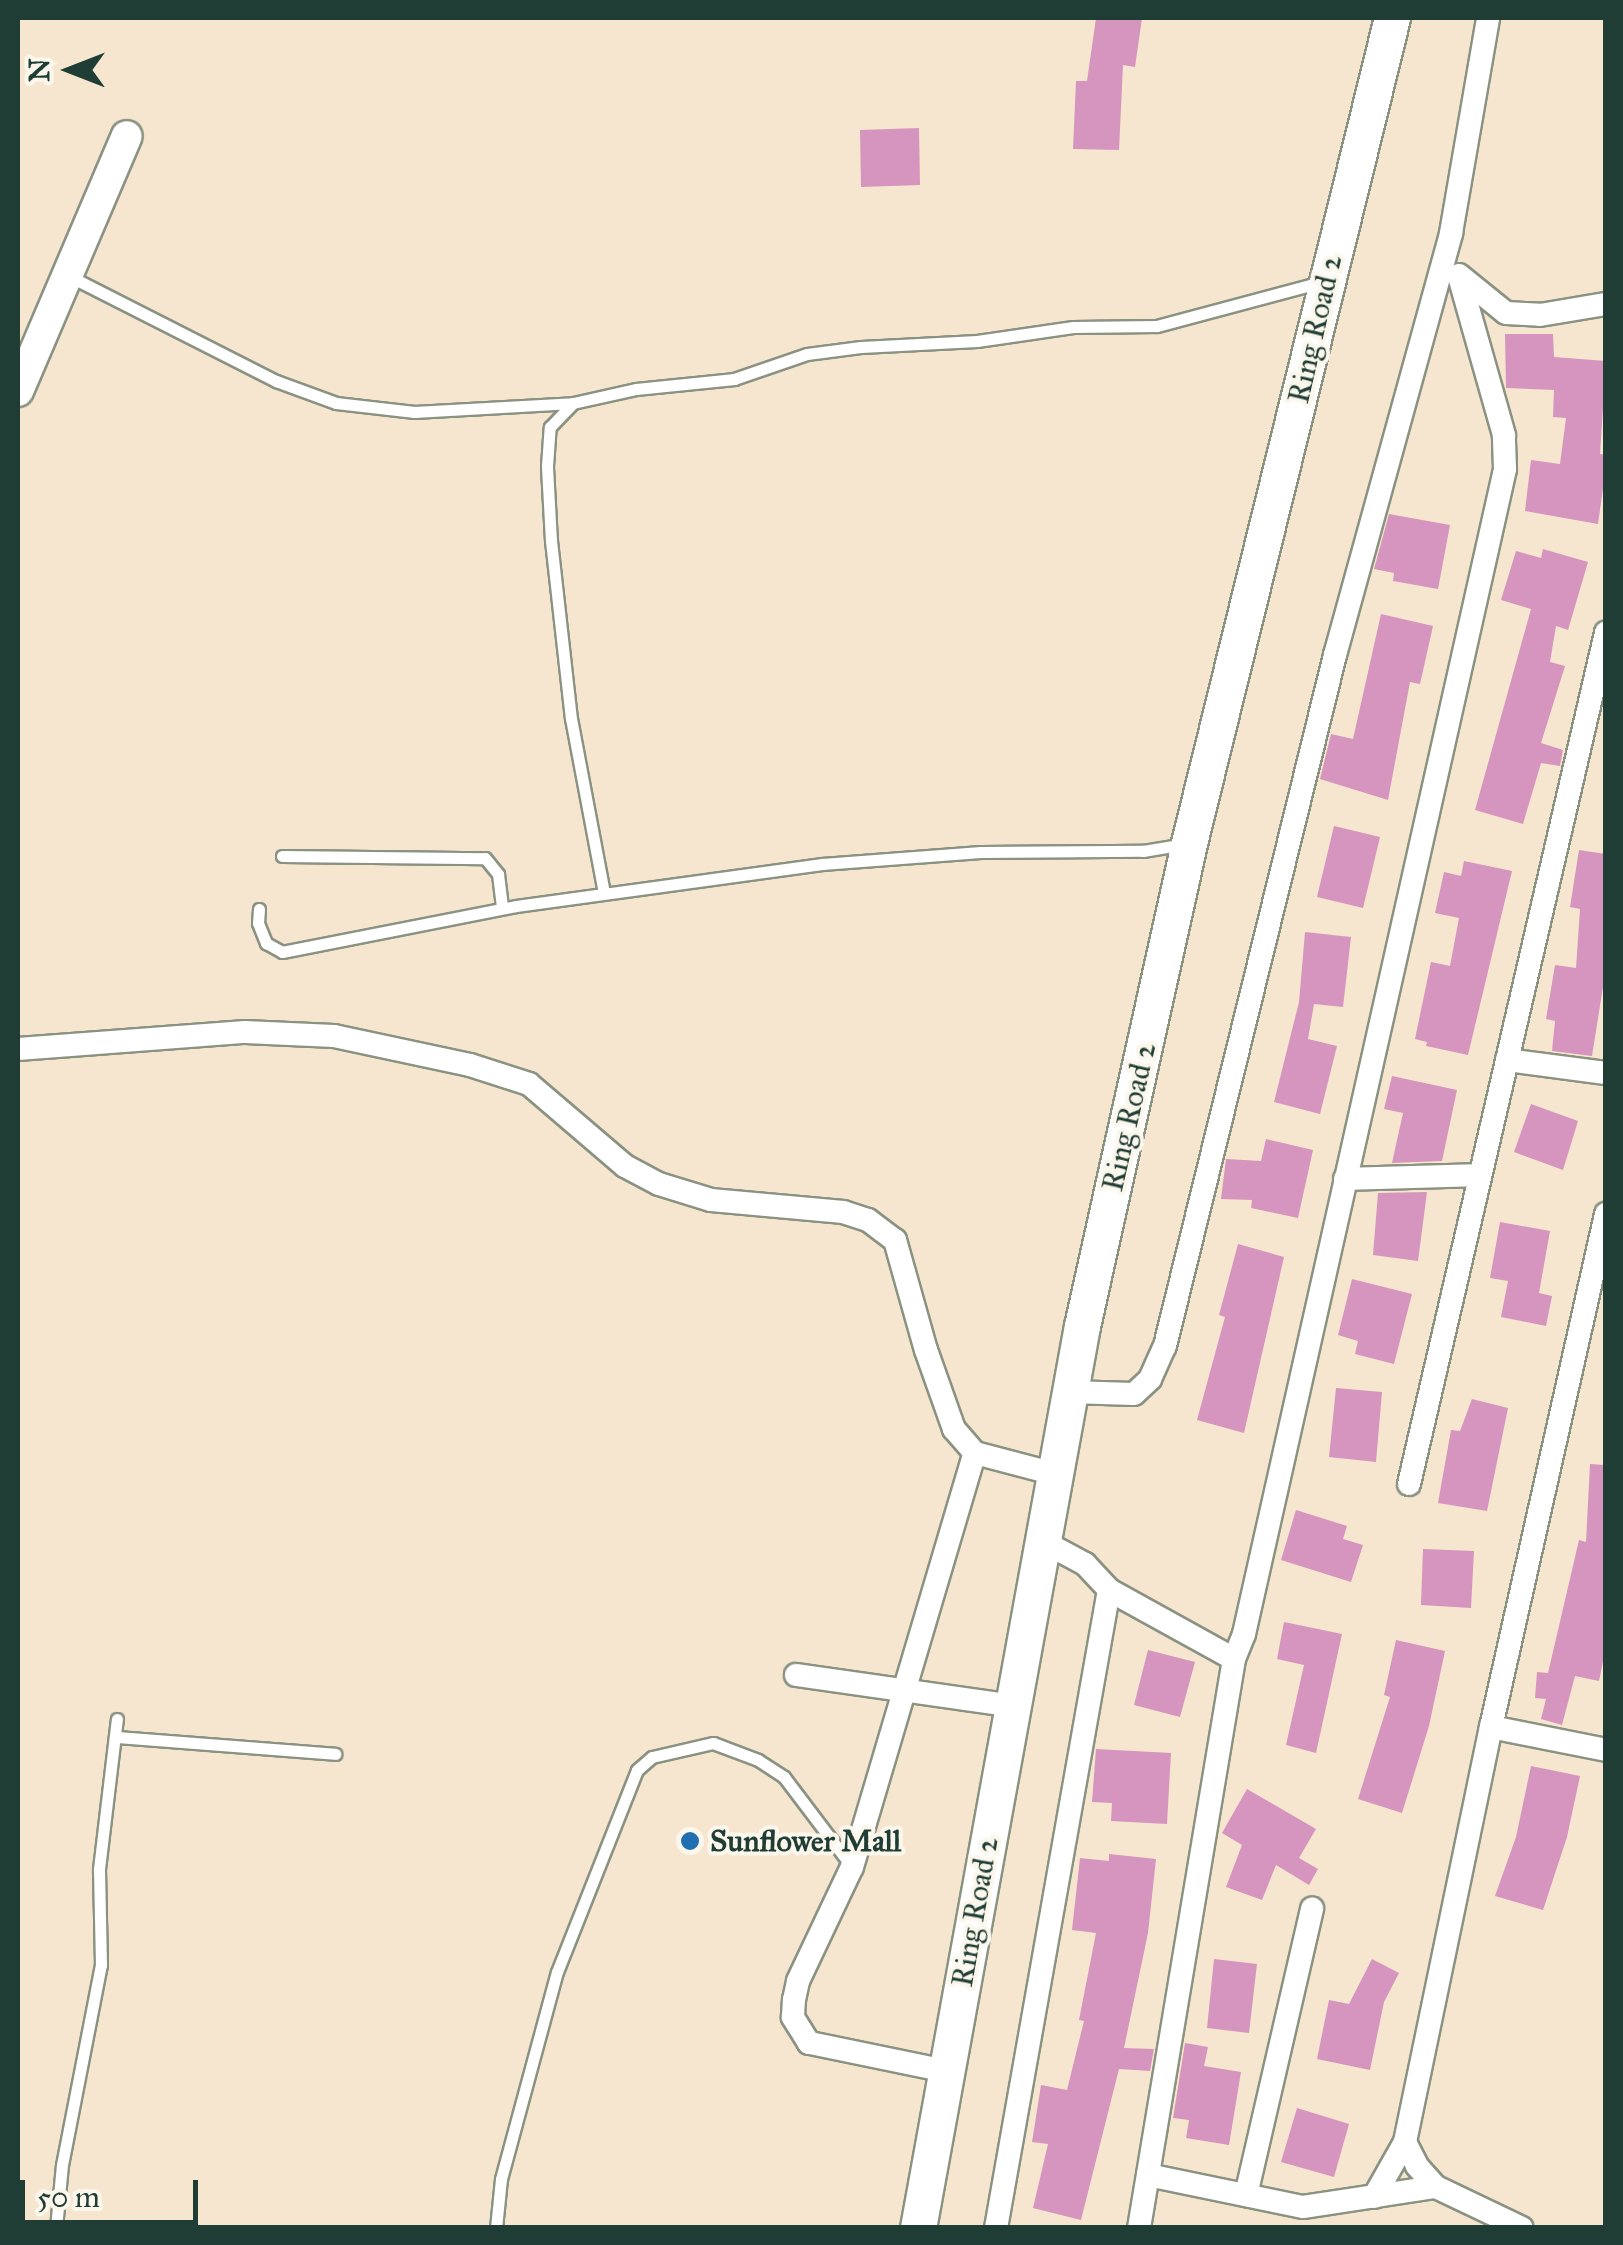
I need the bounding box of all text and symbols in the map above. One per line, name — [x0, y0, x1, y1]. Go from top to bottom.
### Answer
north arrow — [20, 20, 120, 120]
text: N — [22, 58, 57, 82]
street label: Ring Road 2 — [1280, 251, 1350, 407]
street label: Ring Road 2 — [1094, 1039, 1164, 1195]
place label: Sunflower Mall — [710, 1823, 901, 1859]
marker: Sunflower Mall — [679, 1830, 701, 1852]
street label: Ring Road 2 — [944, 1834, 1006, 1990]
scale bar — [25, 2160, 202, 2222]
text: 50 m — [37, 2179, 100, 2215]

